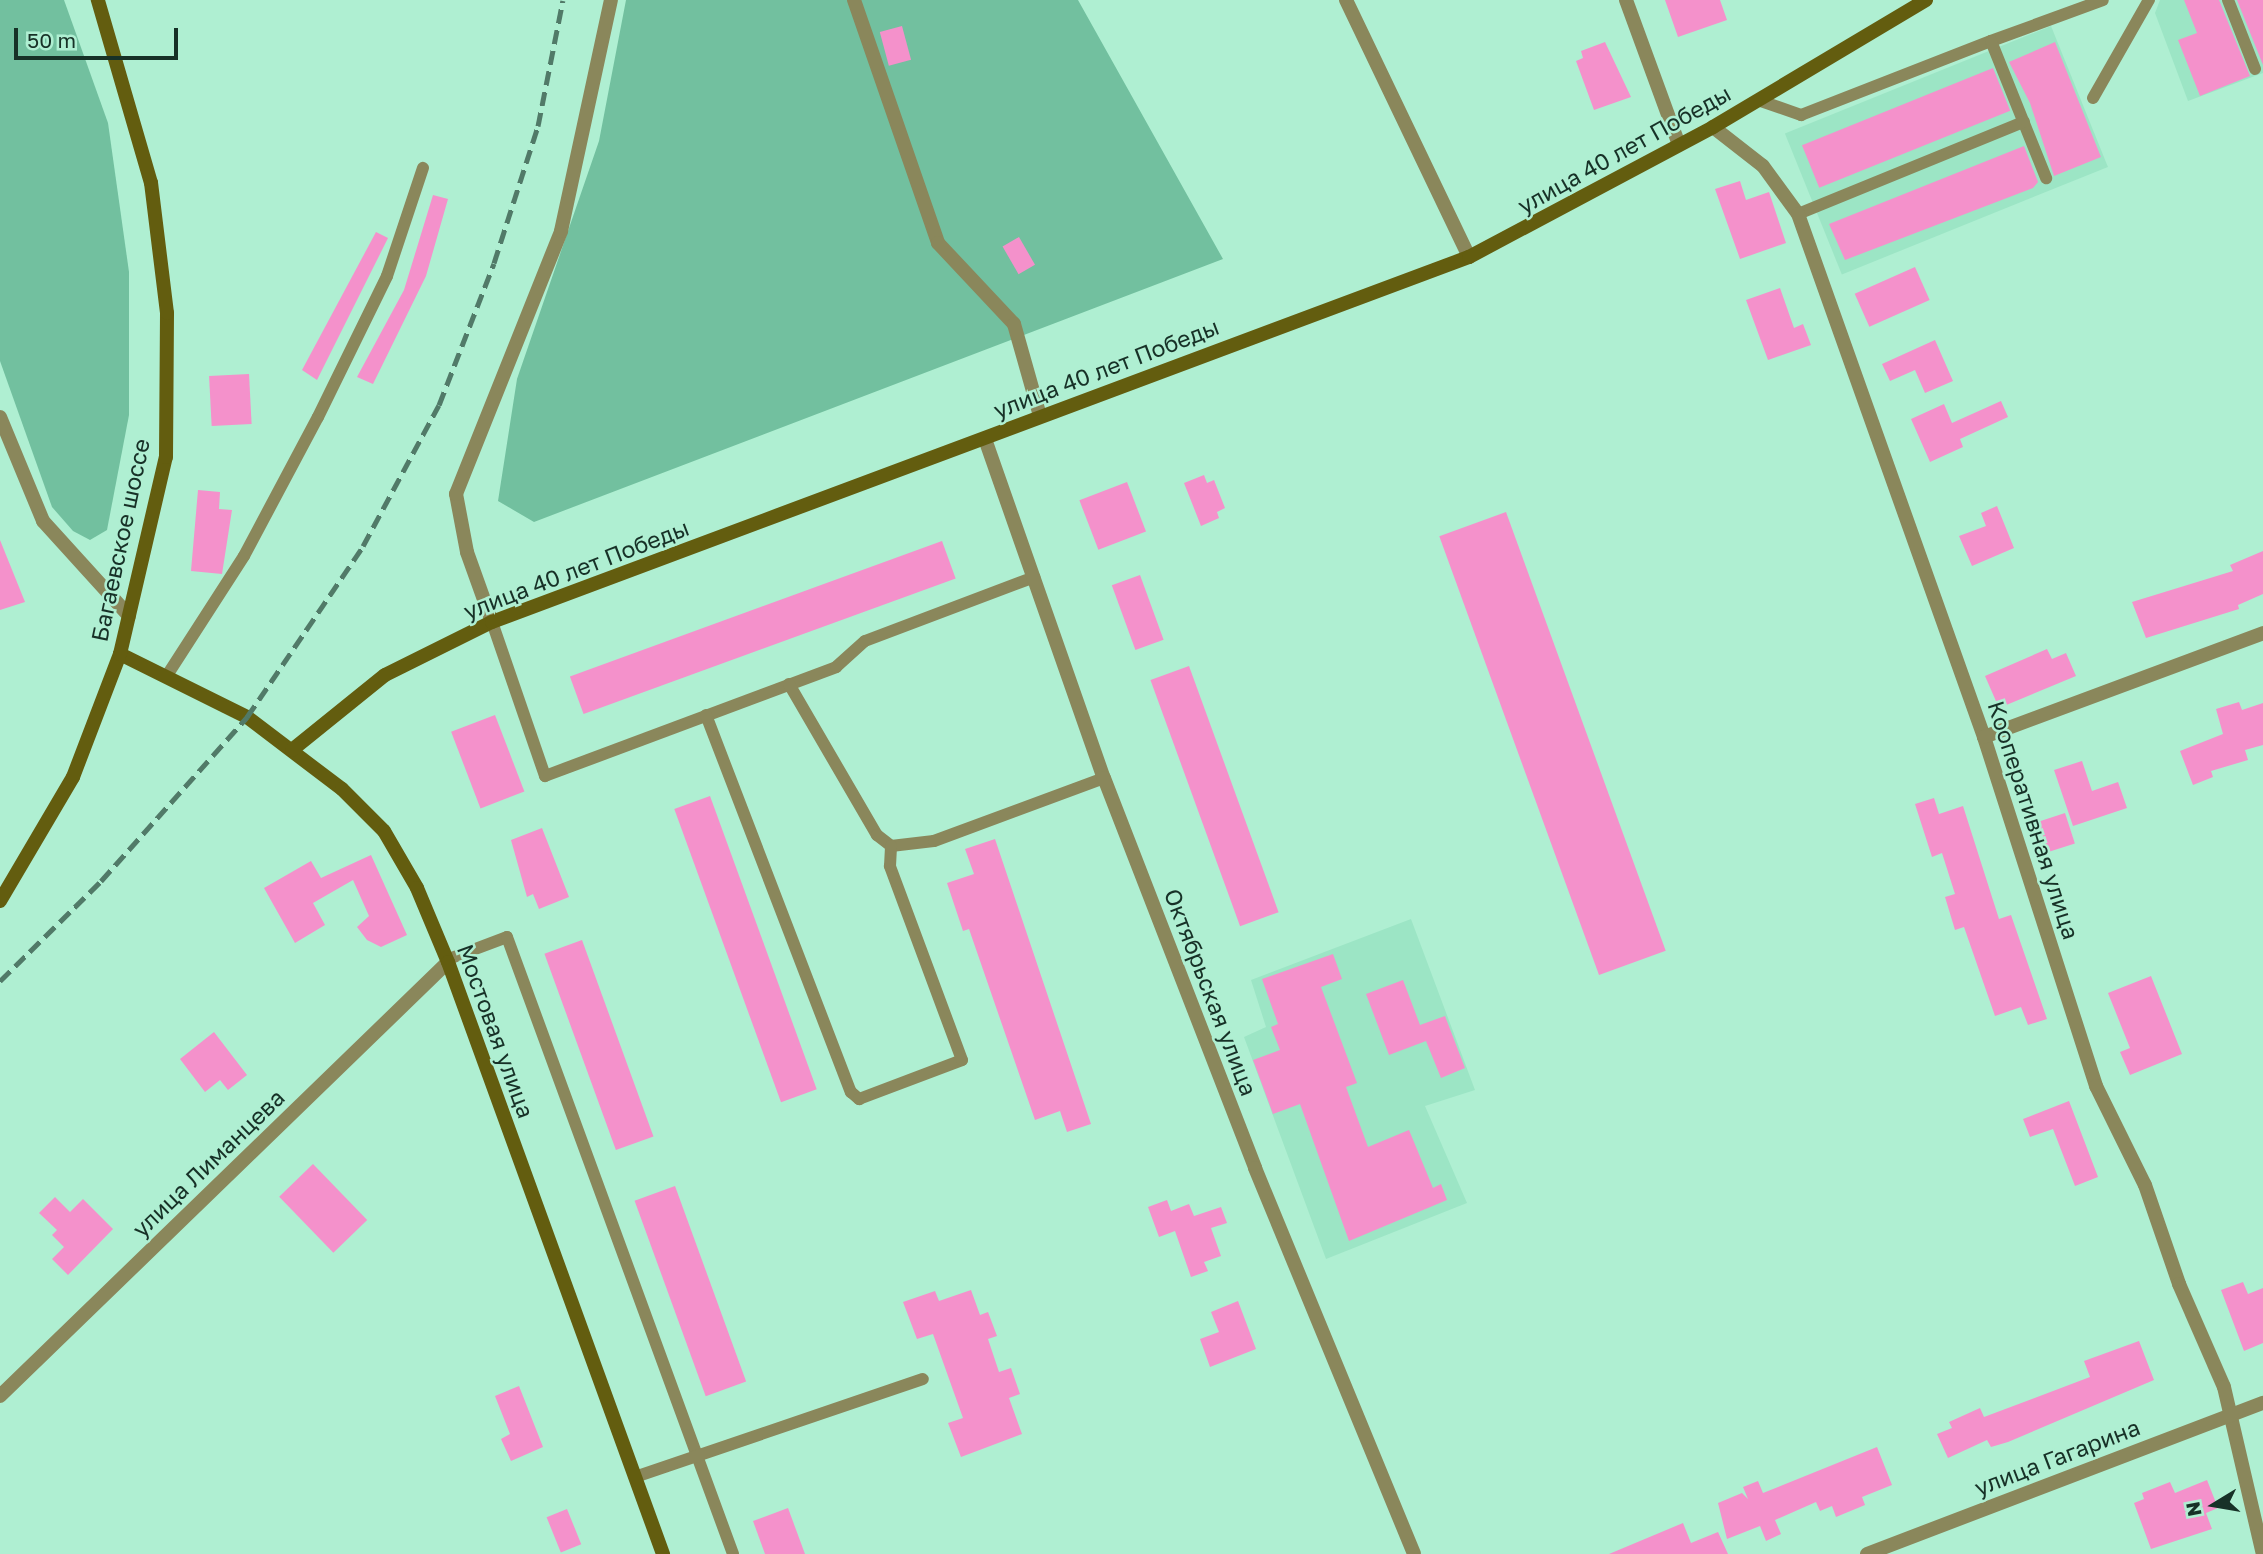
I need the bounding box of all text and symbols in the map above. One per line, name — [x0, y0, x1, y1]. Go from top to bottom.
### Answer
scale bar — [18, 14, 182, 58]
text: 50 m — [27, 27, 76, 53]
street label: улица 40 лет Победы — [1513, 79, 1735, 219]
street label: улица 40 лет Победы — [989, 312, 1223, 424]
street label: Багаевское шоссе — [85, 436, 155, 644]
street label: улица 40 лет Победы — [459, 513, 693, 625]
street label: Кооперативная улица — [1982, 697, 2086, 943]
street label: Октябрьская улица — [1159, 885, 1263, 1099]
street label: Мостовая улица — [452, 940, 540, 1122]
street label: улица Лиманцева — [126, 1083, 290, 1243]
street label: улица Гагарина — [1970, 1413, 2144, 1501]
north arrow — [2179, 1470, 2249, 1540]
text: N — [2180, 1500, 2206, 1518]

